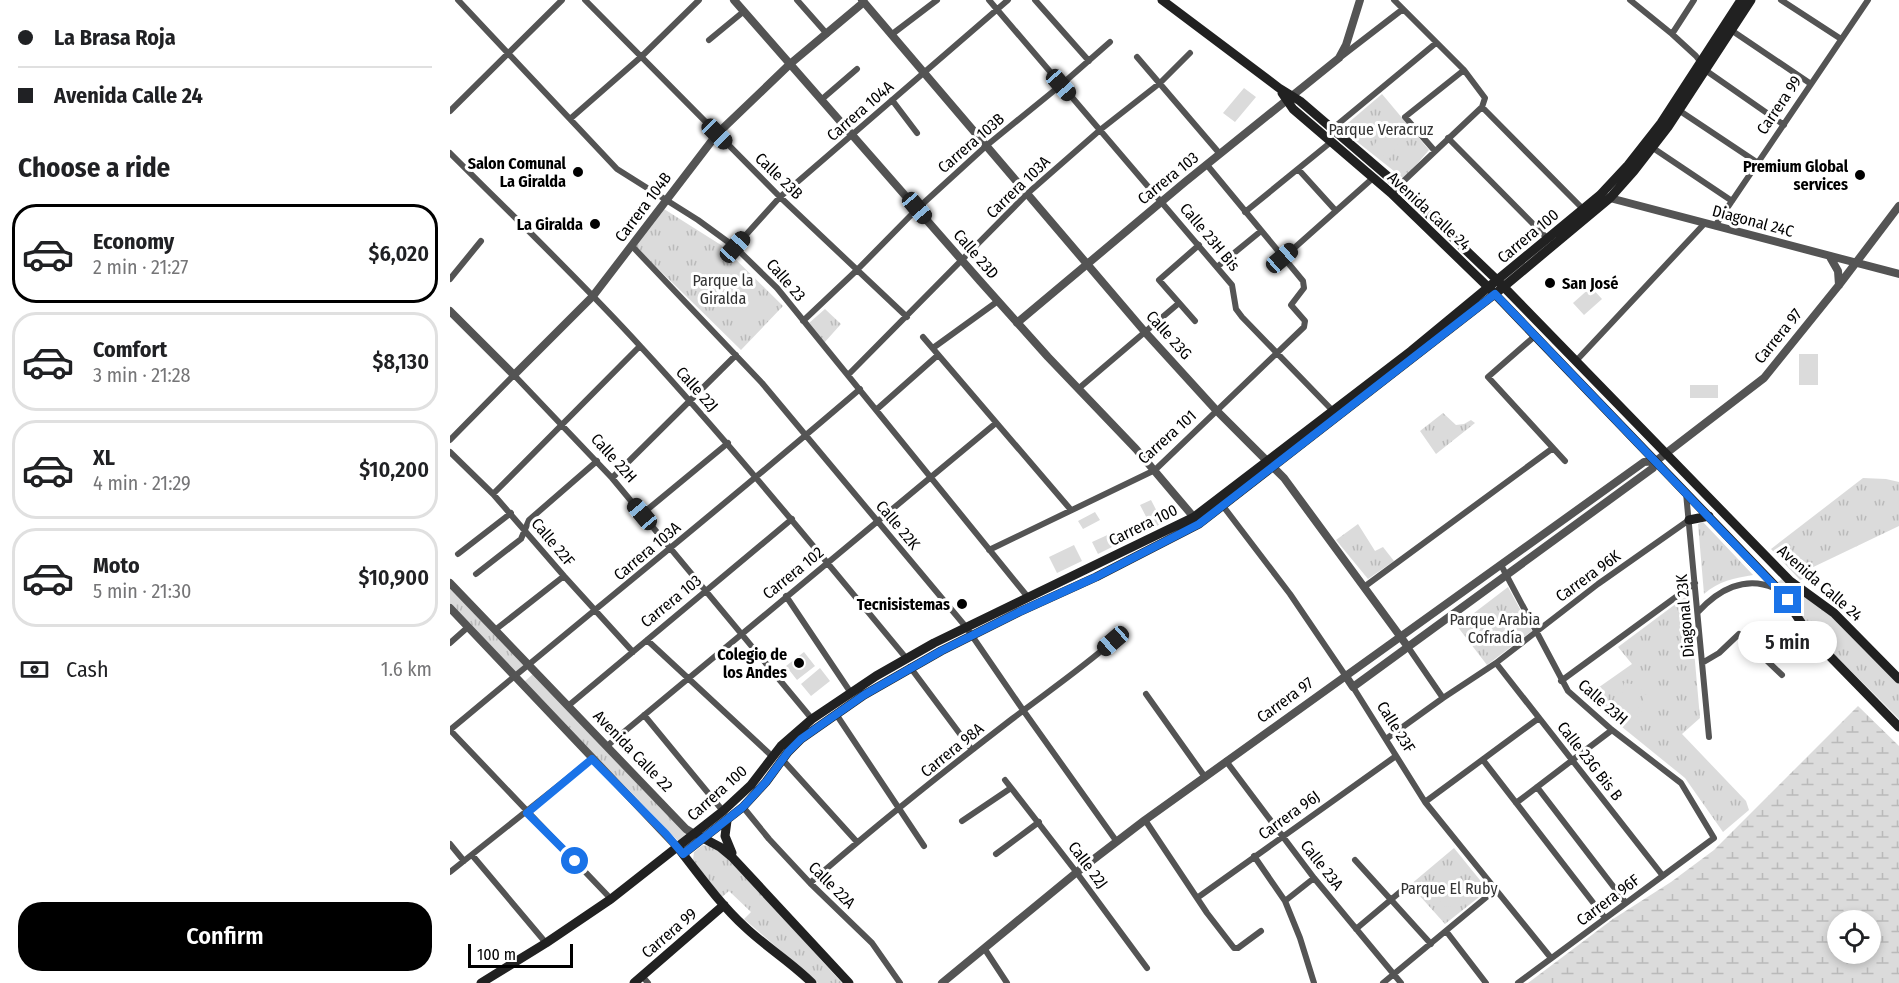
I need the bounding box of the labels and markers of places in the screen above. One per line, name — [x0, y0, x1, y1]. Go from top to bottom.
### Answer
place label: Salon Comunal La Giralda — [468, 154, 567, 191]
place label: Premium Global services — [1743, 157, 1849, 194]
marker: Salon Comunal La Giralda — [571, 165, 585, 179]
marker: Premium Global services — [1853, 168, 1867, 182]
place label: La Giralda — [517, 215, 583, 234]
marker: La Giralda — [588, 217, 602, 231]
place label: San José — [1562, 274, 1618, 293]
marker: San José — [1543, 276, 1557, 290]
place label: Tecnisistemas — [857, 595, 950, 614]
marker: Tecnisistemas — [955, 597, 969, 611]
place label: Colegio de los Andes — [717, 645, 787, 682]
marker: Colegio de los Andes — [792, 656, 806, 670]

